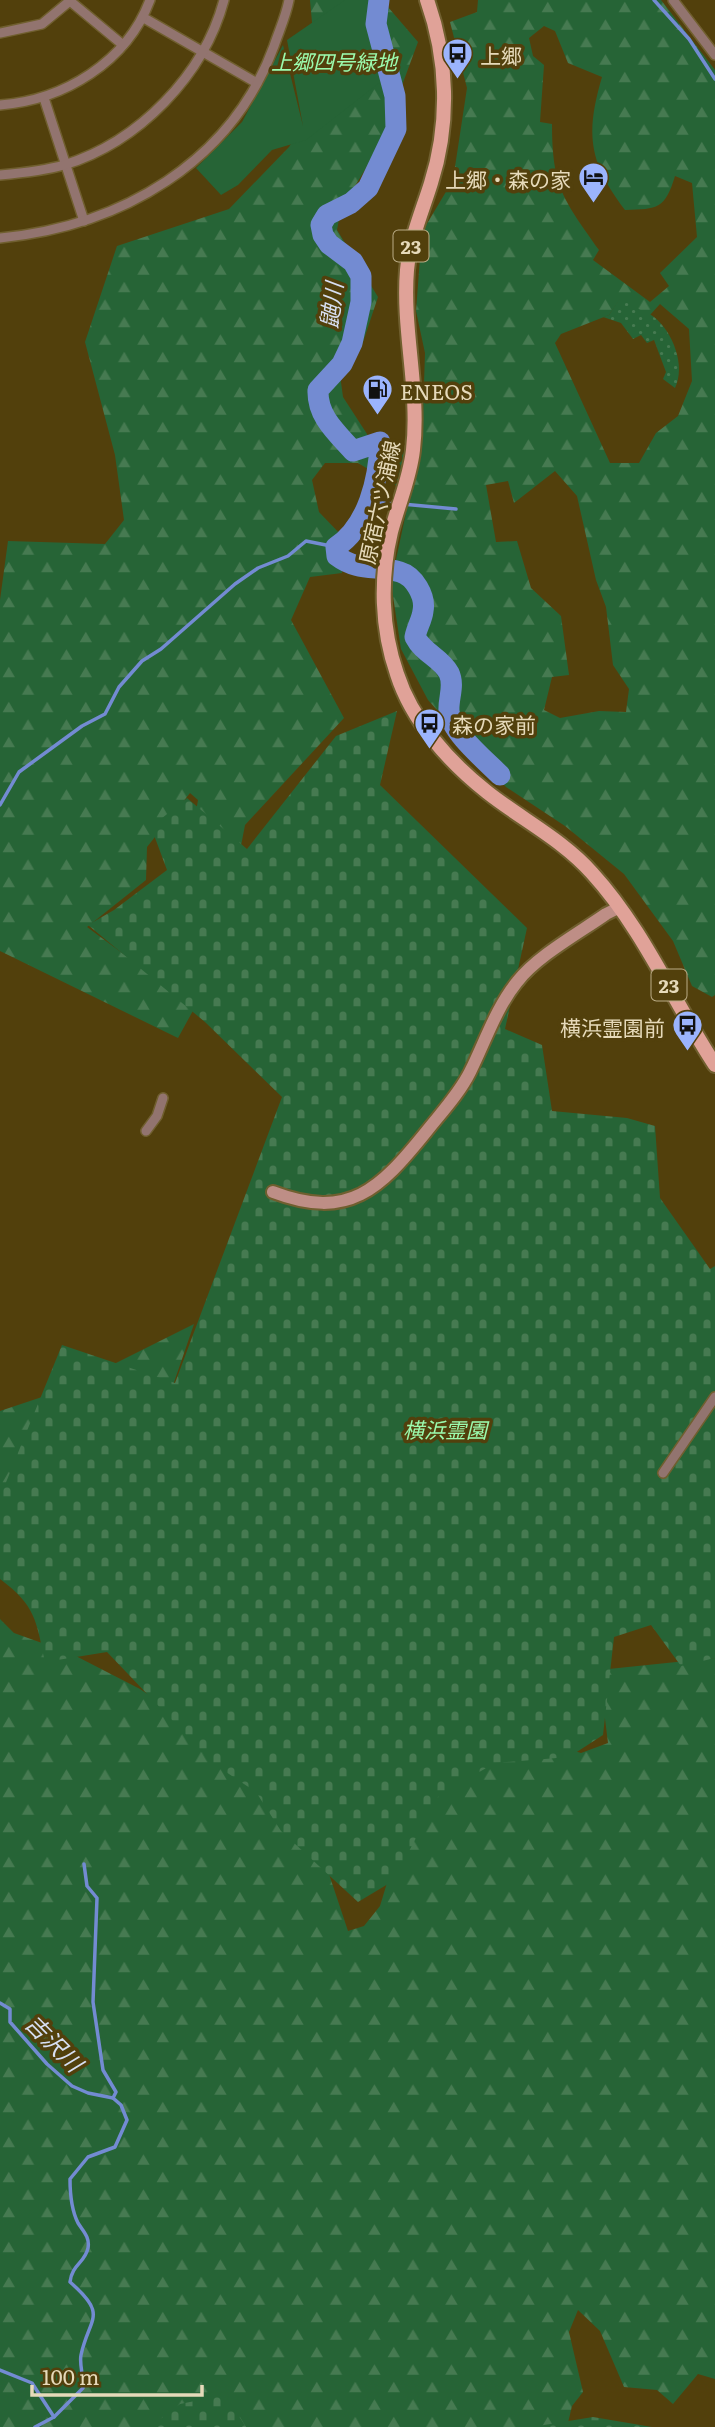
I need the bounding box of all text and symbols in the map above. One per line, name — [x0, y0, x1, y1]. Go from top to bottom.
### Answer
bus stop icon: 上郷 — [440, 37, 474, 81]
place label: 上郷 — [480, 39, 522, 70]
park label: 上郷四号緑地 — [271, 45, 399, 76]
hotel icon: 上郷・森の家 — [577, 161, 611, 205]
place label: 上郷・森の家 — [445, 163, 571, 194]
road number: 23 — [394, 230, 428, 262]
water label: 鼬川 — [310, 277, 350, 330]
fuel station icon: ENEOS — [360, 373, 394, 417]
place label: ENEOS — [400, 375, 473, 406]
street label: 原宿六ツ浦線 — [350, 437, 406, 567]
bus stop icon: 森の家前 — [412, 706, 446, 750]
place label: 森の家前 — [452, 708, 536, 739]
road number: 23 — [652, 970, 686, 1001]
bus stop icon: 横浜霊園前 — [671, 1009, 705, 1053]
place label: 横浜霊園前 — [560, 1011, 665, 1042]
park label: 横浜霊園 — [403, 1413, 490, 1444]
water label: 吉沢川 — [19, 2006, 94, 2081]
scale bar — [32, 2354, 201, 2398]
text: 100 m — [42, 2360, 99, 2391]

